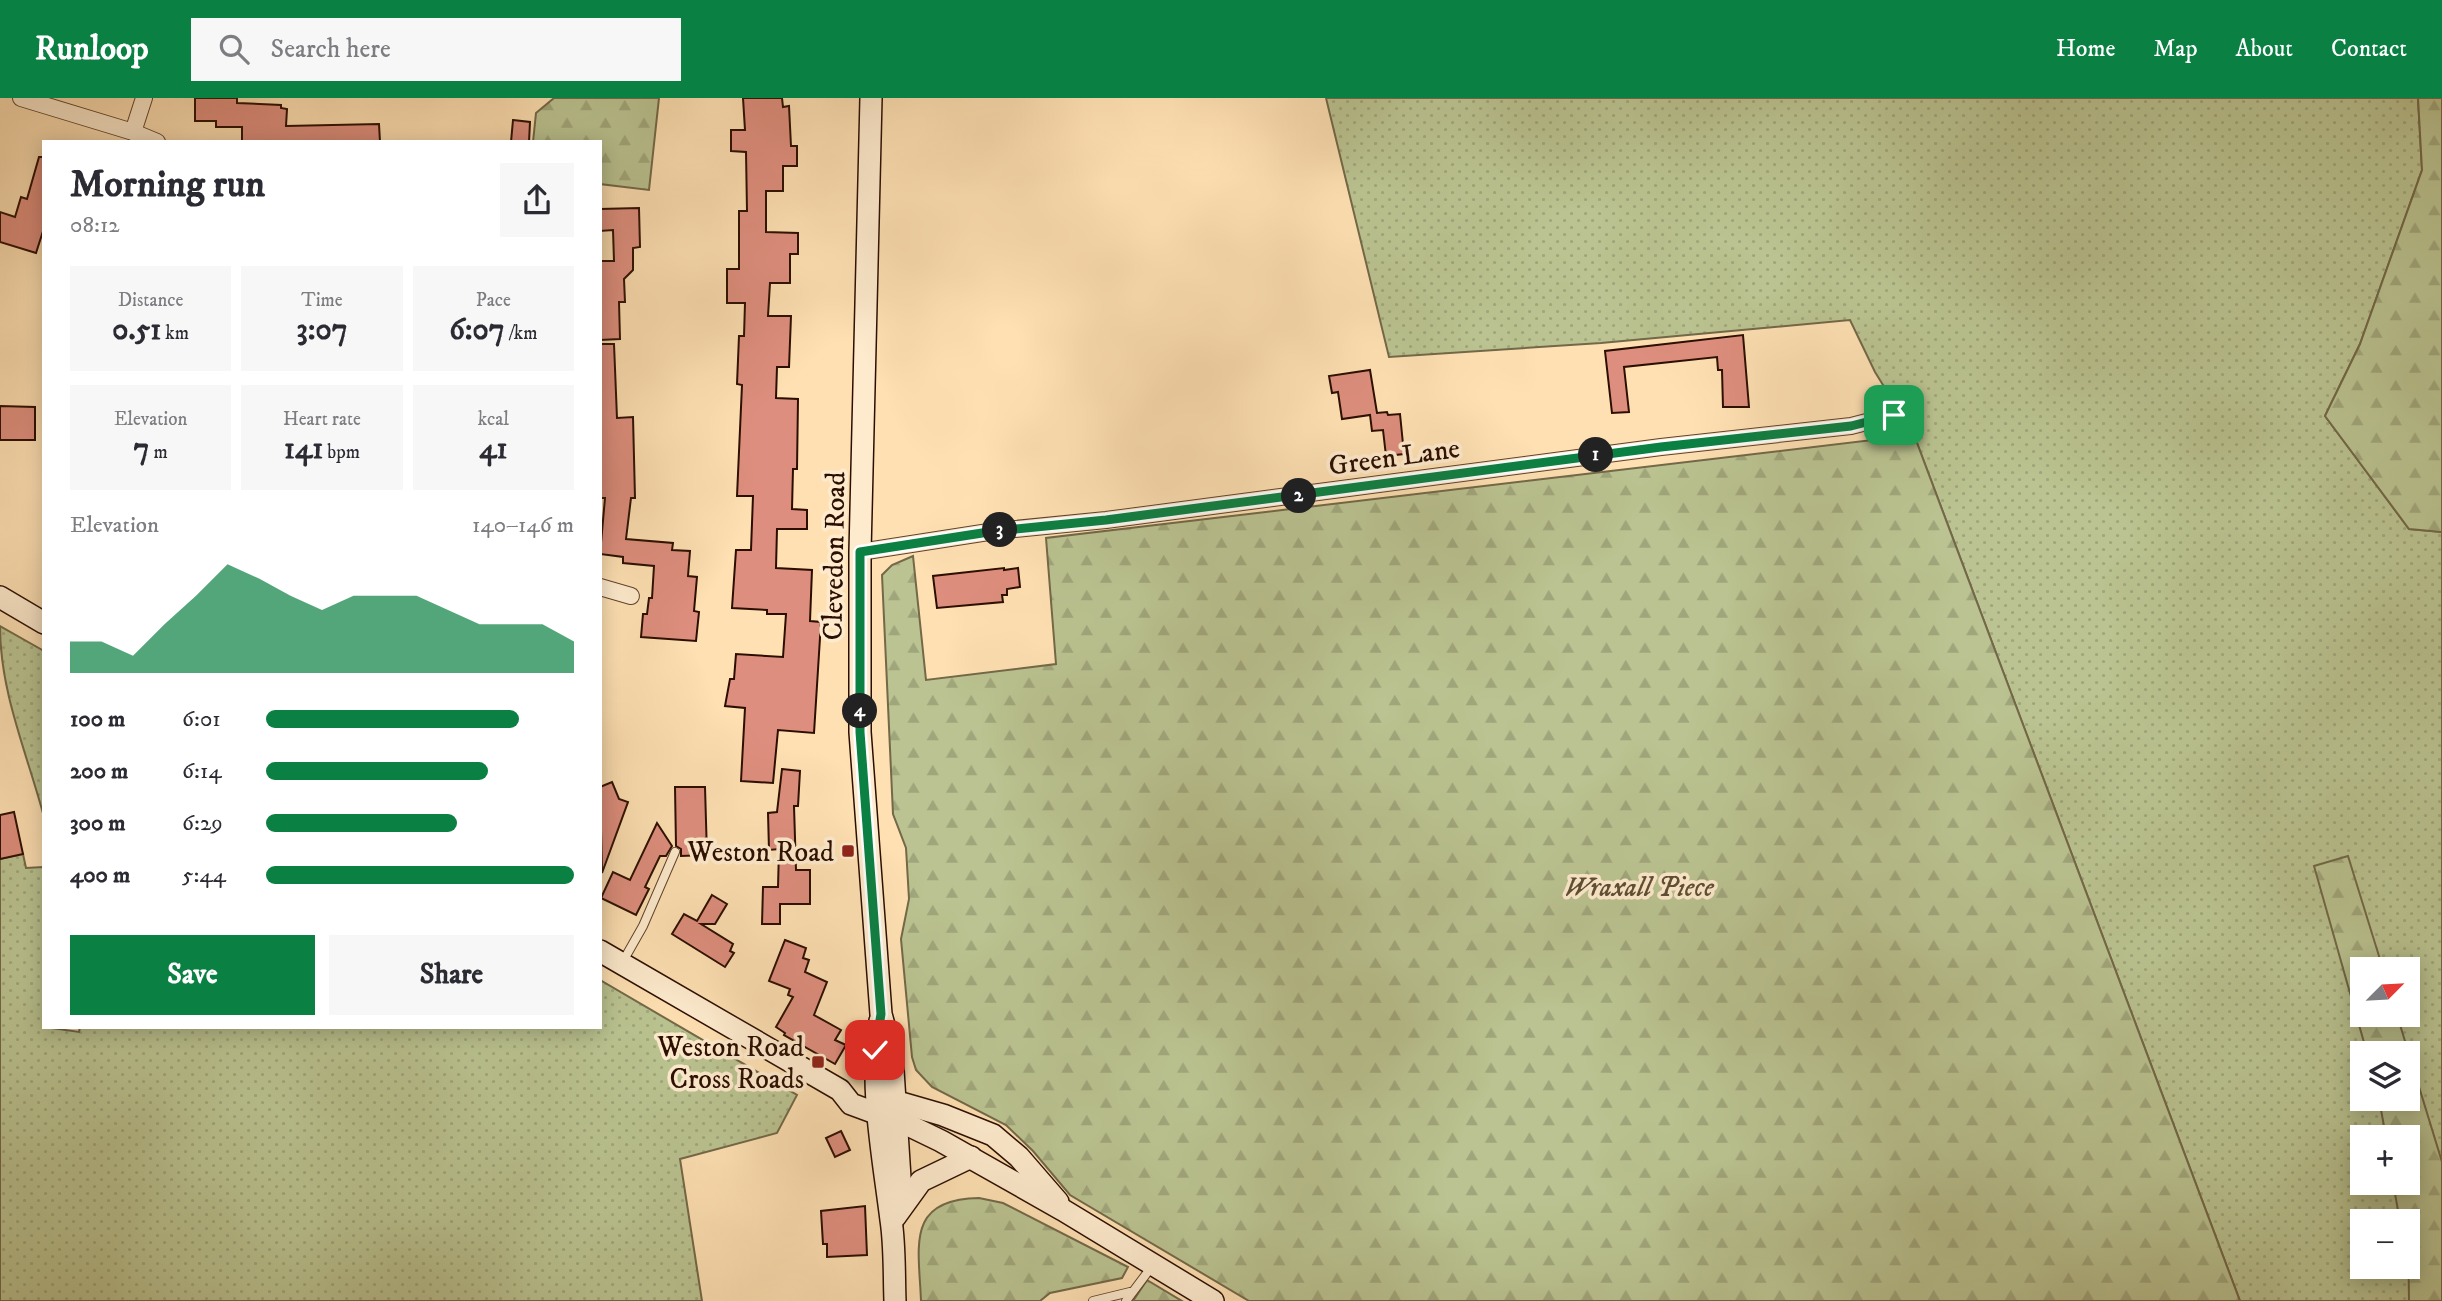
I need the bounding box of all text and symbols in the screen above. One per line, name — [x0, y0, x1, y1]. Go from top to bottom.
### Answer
search box — [191, 18, 681, 81]
text: Runloop — [35, 29, 149, 70]
icon: search — [215, 30, 253, 68]
text: Search here — [271, 33, 391, 66]
text: Home — [2056, 34, 2115, 64]
text: Map — [2153, 34, 2198, 64]
text: About — [2236, 34, 2293, 64]
text: Contact — [2331, 34, 2407, 64]
text: Morning run — [70, 161, 265, 209]
button: share — [500, 163, 574, 237]
text: 08:12 — [70, 211, 120, 240]
text: Distance — [118, 289, 183, 312]
text: Time — [301, 289, 343, 312]
text: Pace — [476, 289, 511, 312]
text: 0.51 — [112, 312, 161, 349]
text: 3:07 — [297, 312, 347, 349]
text: 6:07 — [449, 312, 505, 349]
text: km — [161, 322, 189, 345]
text: /km — [505, 322, 537, 345]
pin — [1864, 385, 1924, 445]
icon: arrive — [1875, 396, 1913, 434]
text: Elevation — [114, 408, 187, 431]
text: Heart rate — [283, 408, 361, 431]
text: kcal — [478, 408, 509, 431]
text: 7 — [134, 431, 149, 468]
text: 141 — [284, 431, 323, 468]
text: 41 — [479, 431, 507, 468]
street label: Green Lane — [1326, 431, 1462, 484]
pin: 1 — [1578, 438, 1614, 472]
text: m — [149, 441, 168, 464]
text: bpm — [323, 441, 360, 464]
text: 1 — [1592, 443, 1599, 466]
street label: Clevedon Road — [816, 471, 853, 641]
pin: 2 — [1282, 478, 1316, 514]
text: 2 — [1294, 484, 1303, 507]
text: Elevation — [70, 511, 159, 540]
text: 140–146 m — [472, 511, 574, 540]
pin: 3 — [982, 512, 1018, 548]
text: 3 — [996, 518, 1003, 541]
pin: 4 — [842, 694, 878, 728]
text: 4 — [854, 699, 865, 722]
text: 100 m — [70, 705, 125, 734]
text: 6:01 — [182, 705, 221, 734]
text: 200 m — [70, 757, 128, 786]
text: 6:14 — [182, 757, 222, 786]
text: 300 m — [70, 809, 126, 838]
text: 6:29 — [182, 809, 223, 838]
place label: Weston Road — [687, 835, 834, 870]
marker: Weston Road — [840, 843, 856, 859]
text: 400 m — [70, 861, 130, 890]
text: 5:44 — [182, 861, 226, 890]
park label: Wraxall Piece — [1564, 870, 1715, 905]
button: Save — [70, 935, 315, 1015]
button: Share — [329, 935, 574, 1015]
north arrow — [2350, 957, 2420, 1027]
map controls — [2350, 957, 2420, 1279]
pin — [845, 1020, 905, 1080]
place label: Weston Road Cross Roads — [657, 1030, 804, 1097]
icon: check — [856, 1031, 894, 1069]
button: layers — [2350, 1041, 2420, 1111]
marker: Weston Road Cross Roads — [810, 1054, 826, 1070]
button: + — [2350, 1125, 2420, 1195]
button: − — [2350, 1209, 2420, 1279]

